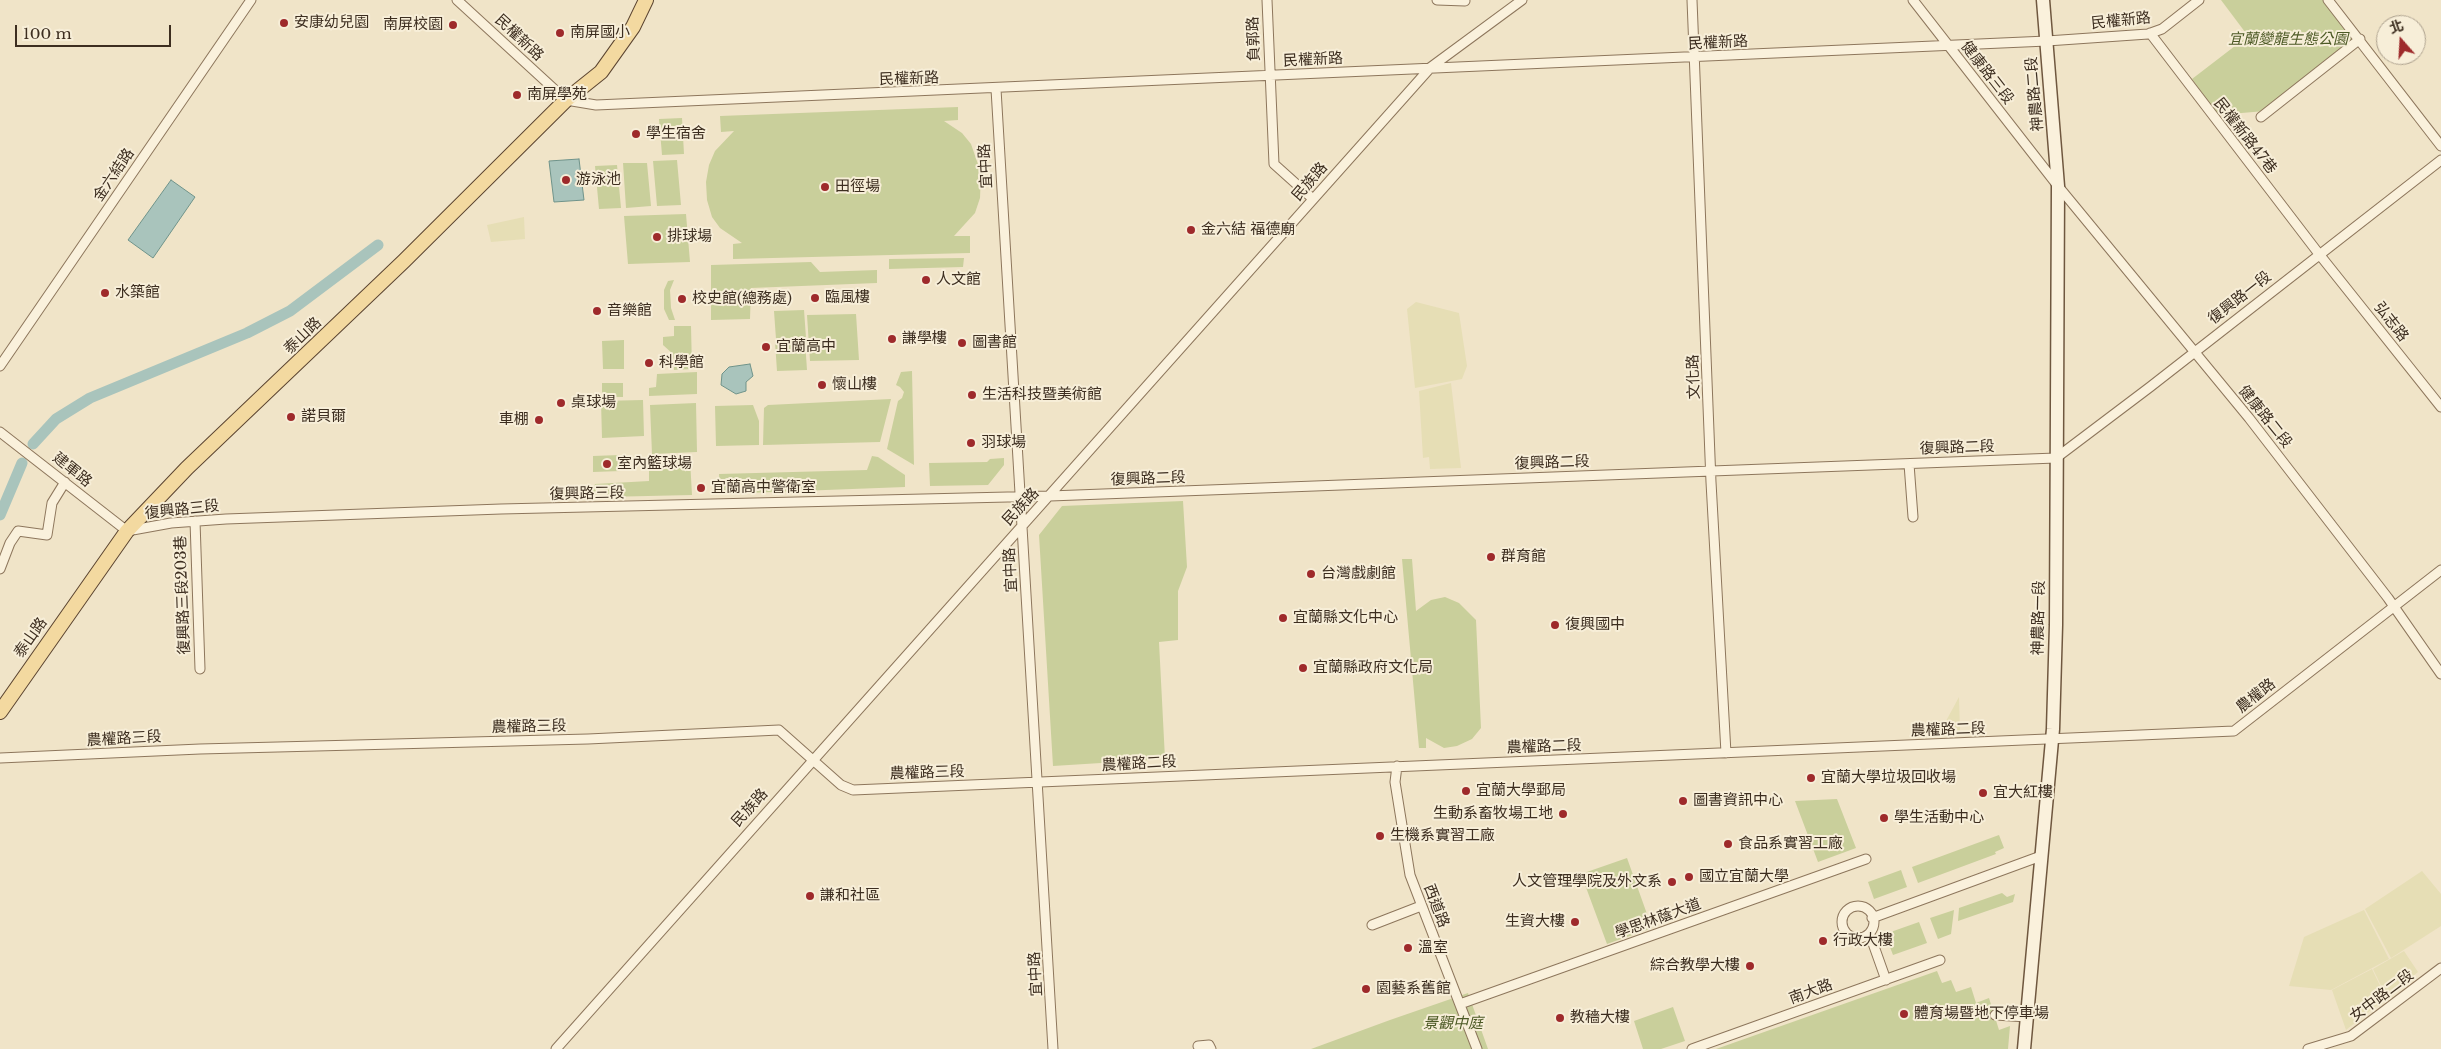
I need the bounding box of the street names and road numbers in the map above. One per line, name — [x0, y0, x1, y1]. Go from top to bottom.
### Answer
street label: 民權新路 — [2090, 9, 2152, 33]
street label: 民權新路 — [491, 11, 547, 65]
street label: 負郭路 — [1244, 16, 1264, 62]
street label: 民權新路 — [1688, 32, 1748, 54]
street label: 健康路三段 — [1957, 38, 2017, 108]
street label: 民權新路 — [1283, 49, 1343, 71]
street label: 神農路二段 — [2023, 56, 2047, 132]
street label: 民權新路 — [879, 69, 939, 89]
street label: 民權新路47巷 — [2210, 94, 2280, 178]
street label: 宜中路 — [976, 143, 996, 189]
street label: 金六結路 — [90, 145, 138, 205]
street label: 民族路 — [1288, 159, 1332, 205]
street label: 復興路一段 — [2205, 268, 2275, 328]
street label: 弘志路 — [2370, 299, 2412, 345]
street label: 泰山路 — [281, 314, 325, 358]
street label: 文化路 — [1684, 354, 1704, 400]
street label: 健康路二段 — [2234, 382, 2296, 452]
street label: 復興路二段 — [1919, 438, 1995, 458]
street label: 建軍路 — [49, 449, 95, 491]
street label: 復興路二段 — [1514, 453, 1590, 473]
street label: 復興路二段 — [1110, 469, 1186, 489]
street label: 復興路三段 — [549, 484, 625, 504]
street label: 民族路 — [999, 484, 1043, 530]
street label: 復興路三段 — [144, 497, 220, 523]
street label: 復興路三段203巷 — [172, 535, 194, 655]
street label: 宜中路 — [1001, 547, 1021, 593]
street label: 神農路一段 — [2029, 580, 2049, 656]
street label: 泰山路 — [11, 614, 51, 662]
street label: 農權路 — [2233, 675, 2279, 717]
street label: 農權路三段 — [491, 717, 567, 737]
street label: 農權路二段 — [1910, 720, 1986, 740]
street label: 農權路三段 — [86, 728, 162, 750]
street label: 農權路二段 — [1506, 737, 1582, 757]
street label: 農權路二段 — [1101, 753, 1177, 775]
street label: 農權路三段 — [889, 763, 965, 783]
street label: 民族路 — [728, 785, 772, 831]
street label: 西道路 — [1420, 882, 1452, 930]
street label: 學思林蔭大道 — [1613, 895, 1703, 943]
street label: 宜中路 — [1026, 951, 1046, 997]
street label: 女中路二段 — [2347, 966, 2417, 1026]
street label: 南大路 — [1787, 976, 1835, 1008]

